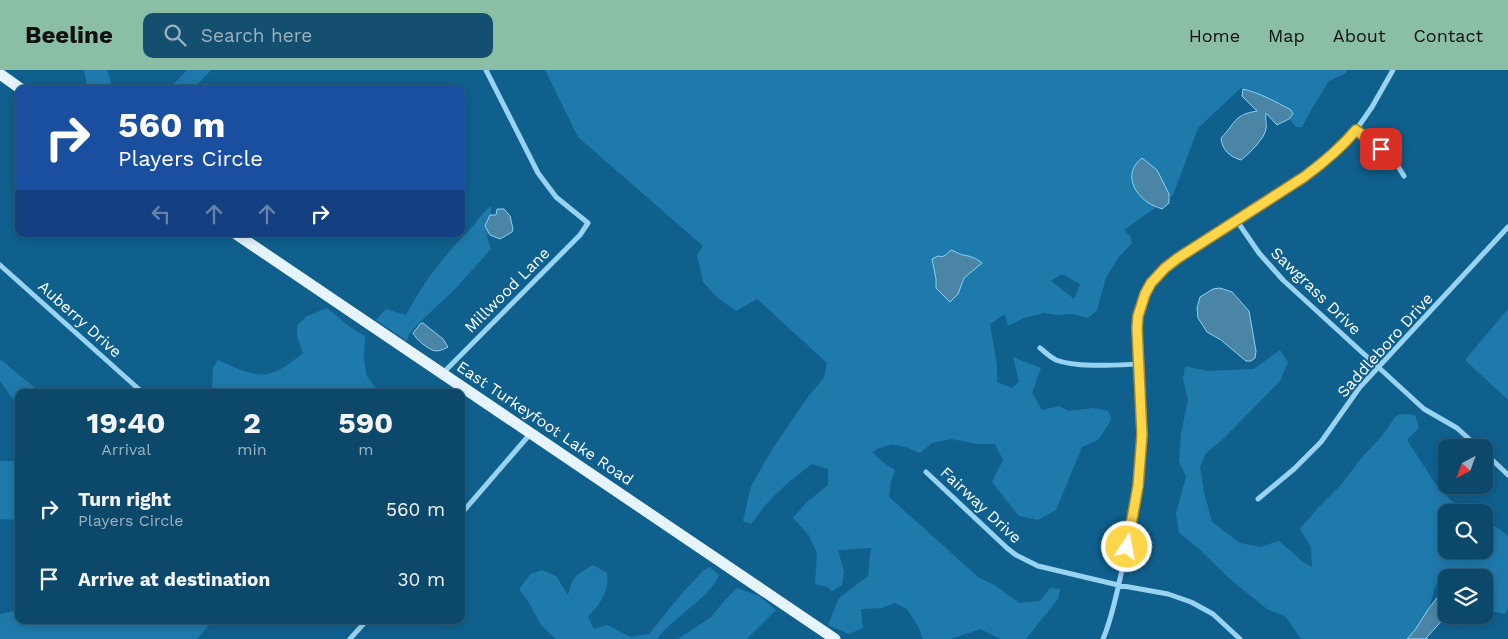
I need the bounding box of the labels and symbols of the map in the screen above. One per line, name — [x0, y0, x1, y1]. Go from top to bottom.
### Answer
pin — [1360, 128, 1402, 170]
street label: Millwood Lane — [460, 243, 554, 337]
street label: Sawgrass Drive — [1267, 243, 1365, 339]
street label: Auberry Drive — [34, 277, 126, 361]
street label: Saddleboro Drive — [1333, 289, 1437, 401]
street label: East Turkeyfoot Lake Road — [453, 357, 637, 489]
north arrow — [1438, 439, 1492, 494]
street label: Fairway Drive — [937, 463, 1025, 547]
position arrow — [1100, 520, 1152, 572]

